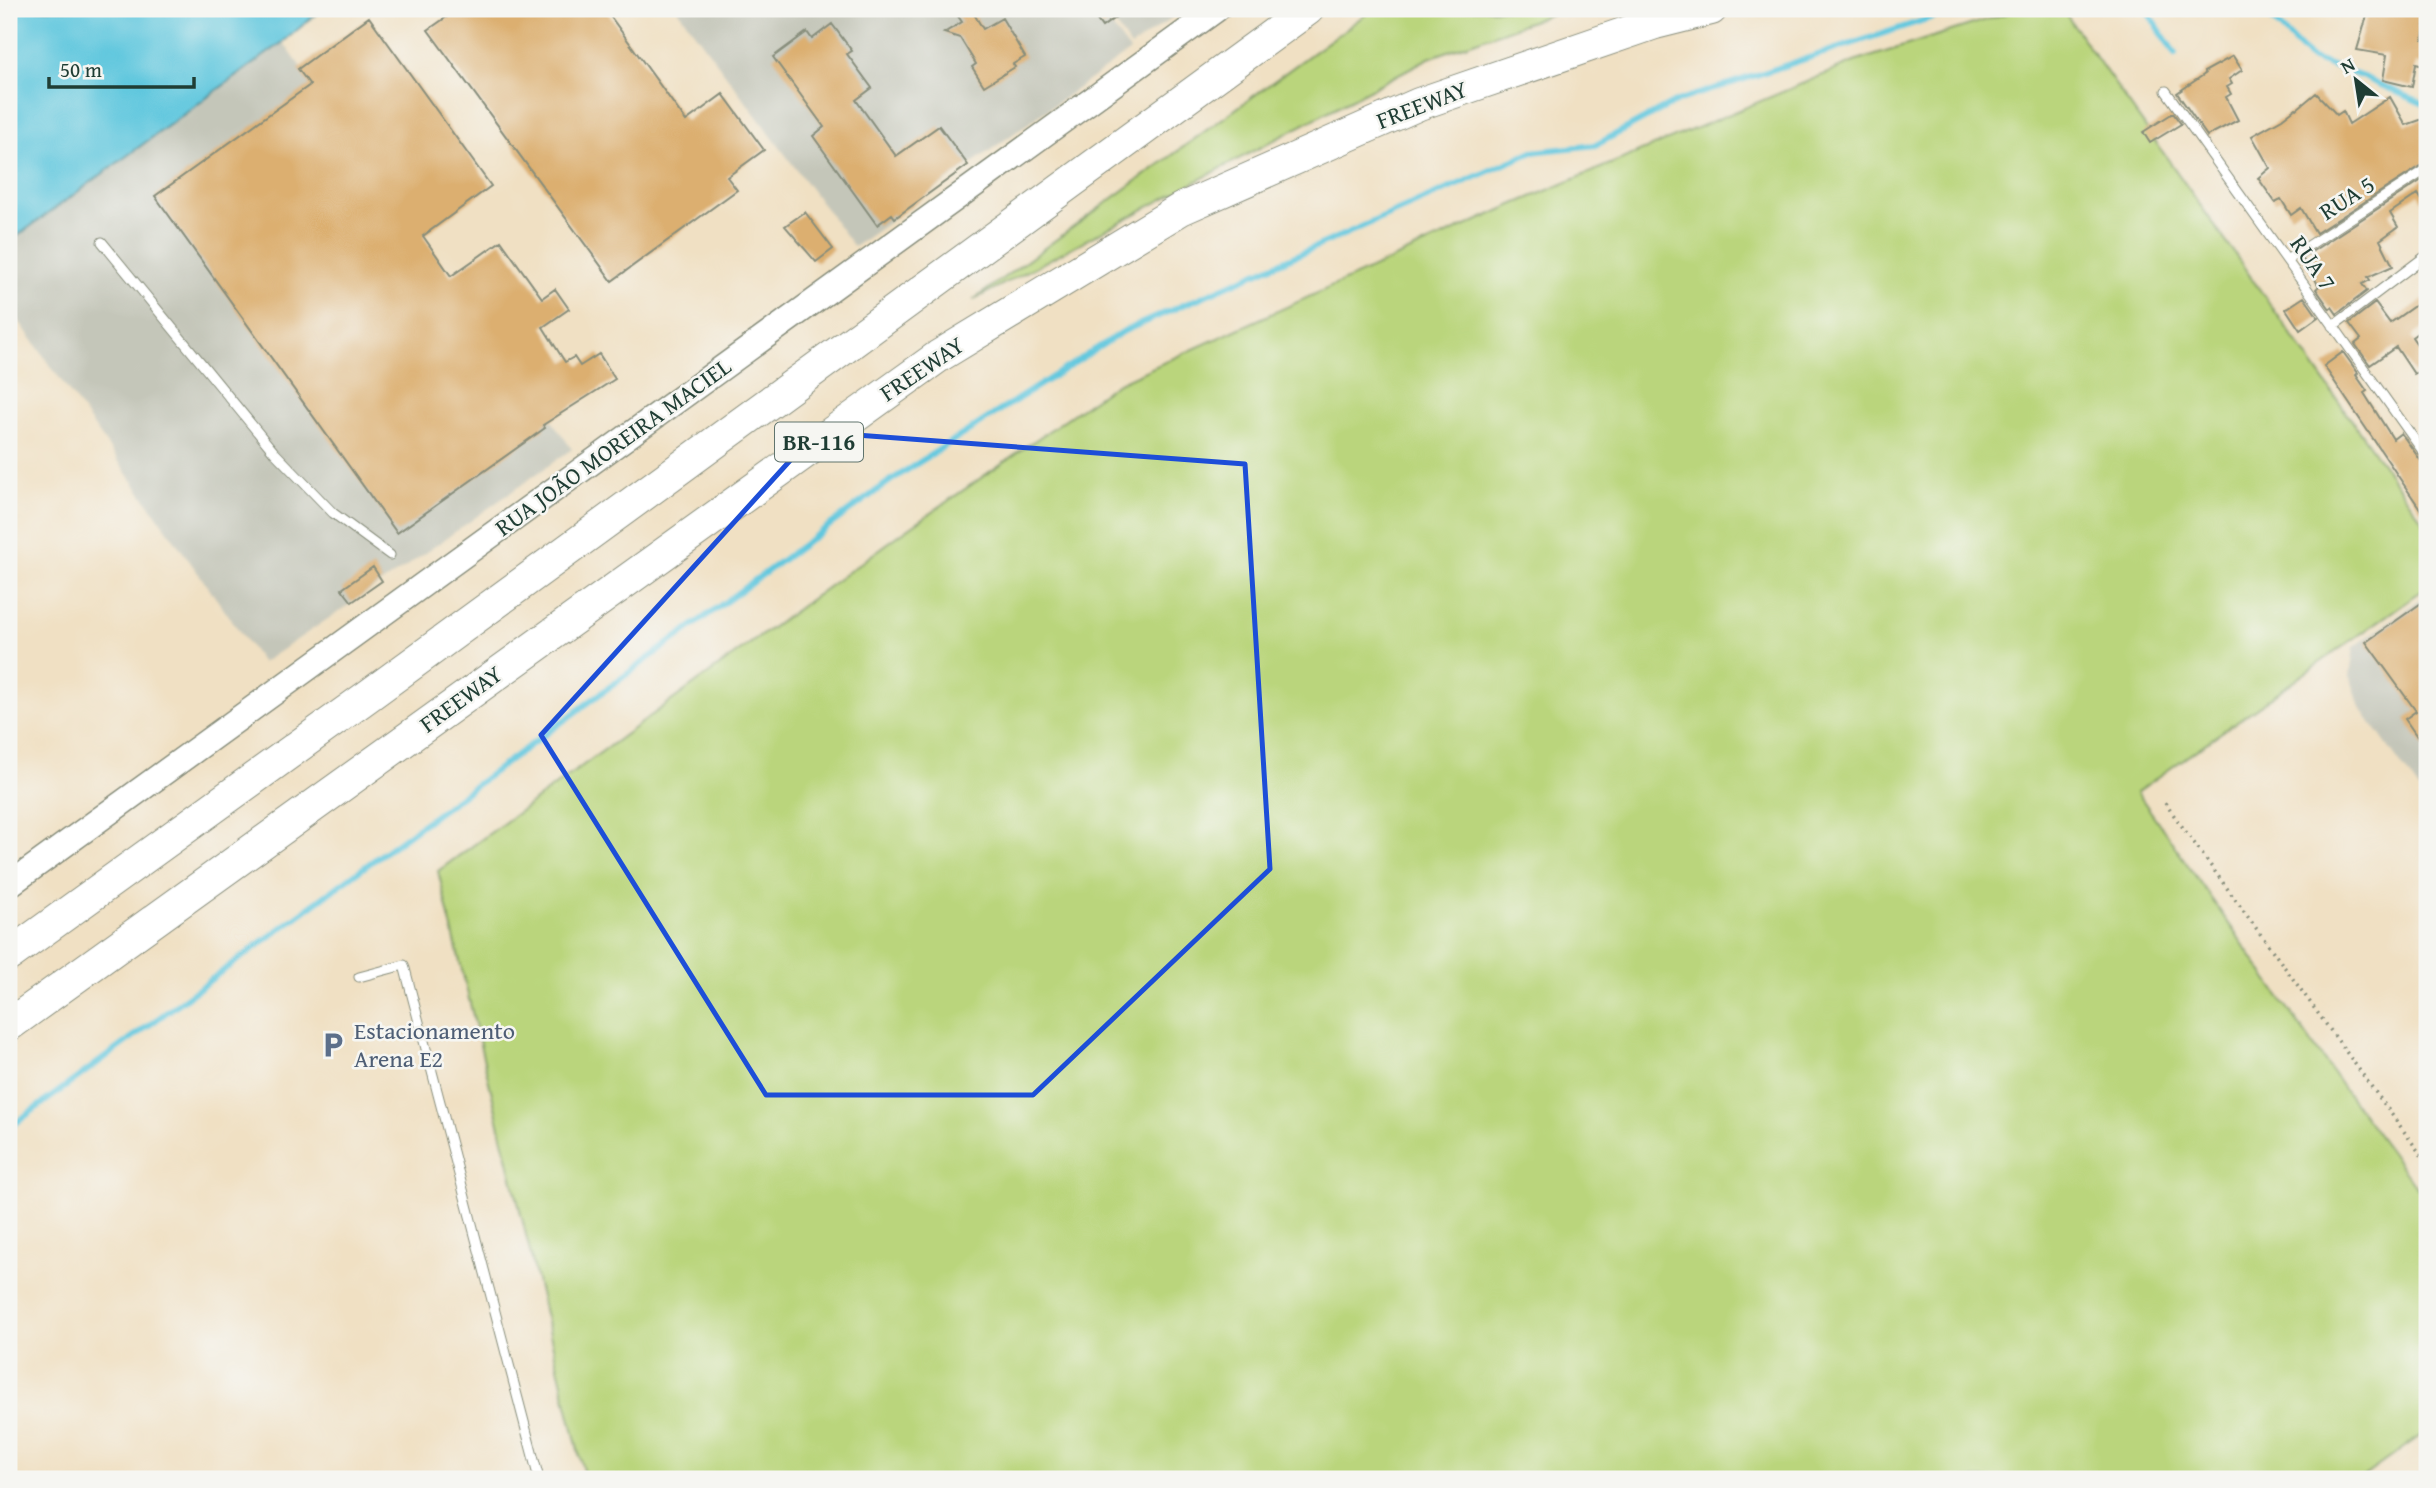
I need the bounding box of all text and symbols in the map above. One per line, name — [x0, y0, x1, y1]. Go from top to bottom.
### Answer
scale bar — [49, 46, 194, 90]
north arrow — [2320, 46, 2390, 116]
text: N — [2335, 50, 2360, 81]
text: 50 m — [60, 54, 102, 85]
street label: FREEWAY — [1371, 71, 1473, 138]
street label: RUA 5 — [2312, 167, 2381, 229]
street label: RUA 7 — [2282, 228, 2345, 297]
street label: FREEWAY — [872, 327, 971, 410]
street label: RUA JOÃO MOREIRA MACIEL — [487, 349, 738, 544]
road number: BR-116 — [775, 422, 863, 462]
street label: FREEWAY — [412, 656, 510, 741]
place label: Estacionamento Arena E2 — [354, 1013, 515, 1076]
parking icon: Estacionamento Arena E2 — [318, 1030, 348, 1060]

